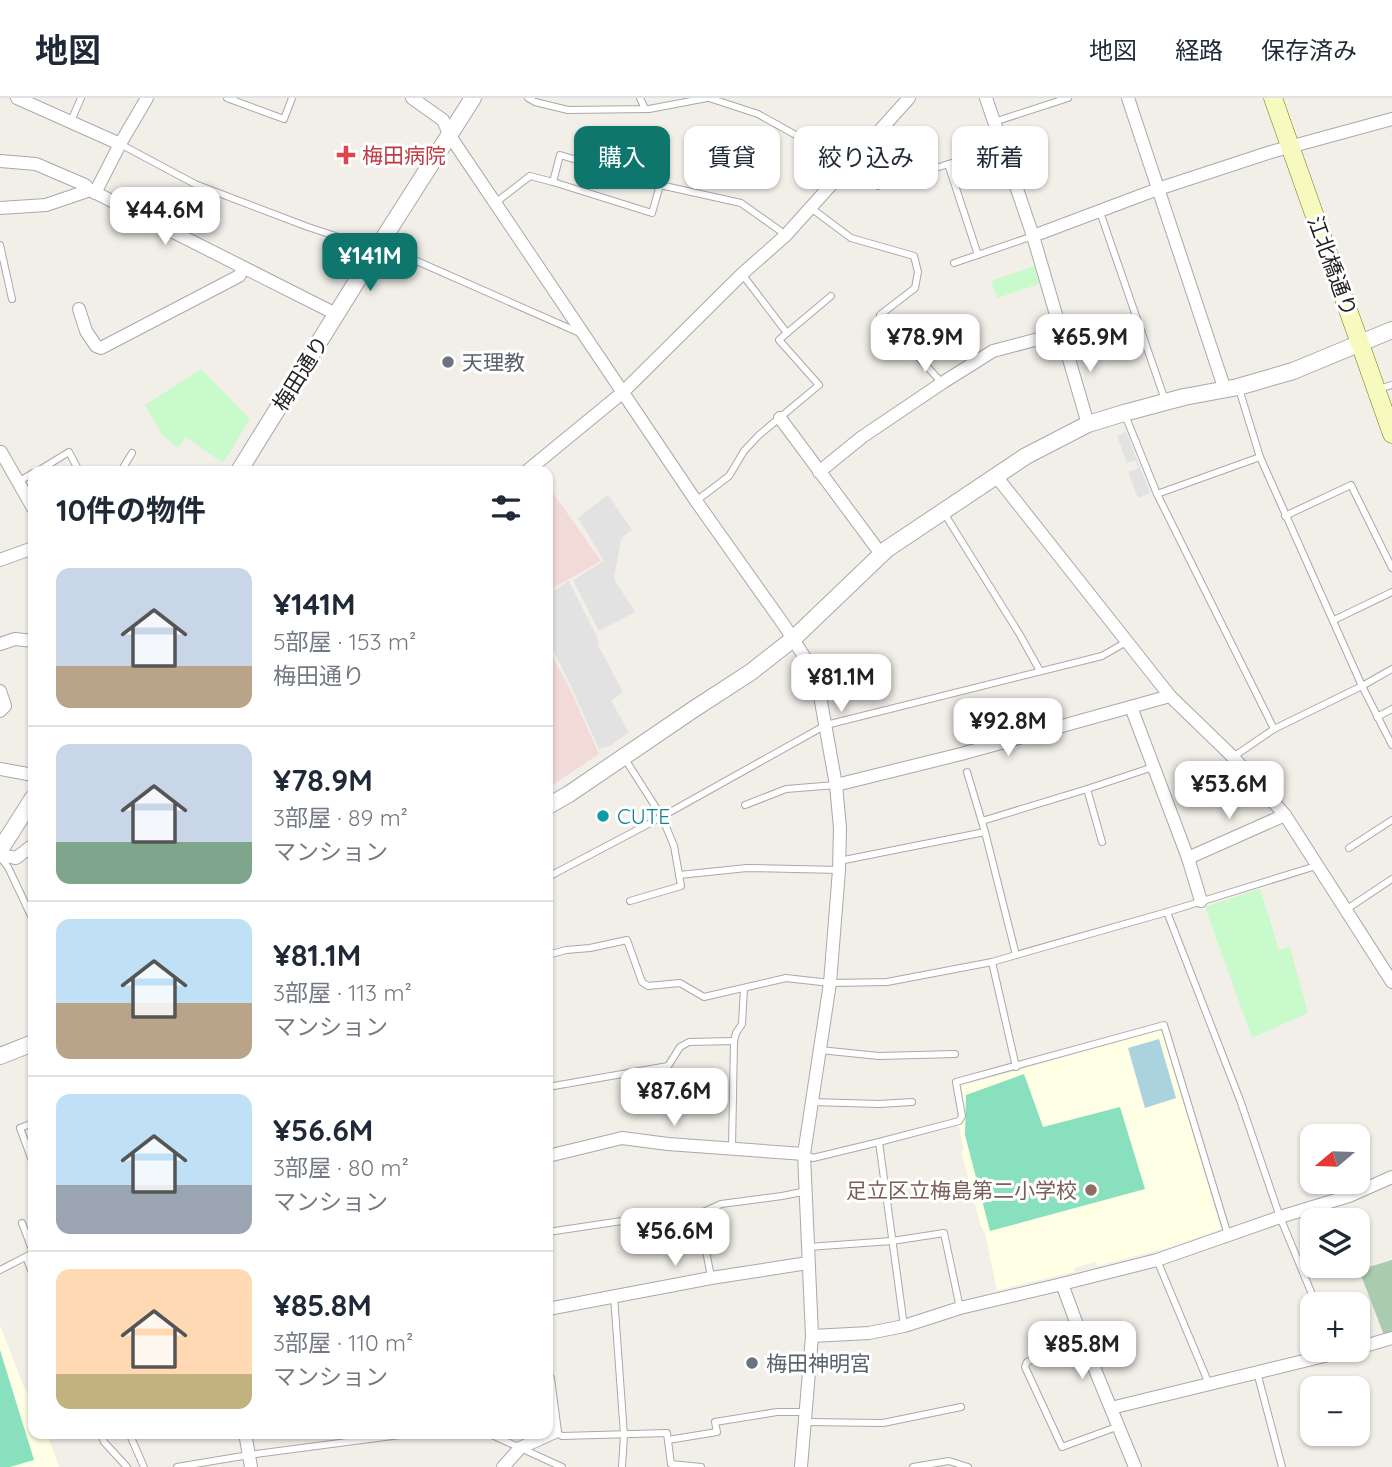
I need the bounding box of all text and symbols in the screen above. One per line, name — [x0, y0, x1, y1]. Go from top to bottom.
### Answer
text: 地図 — [35, 29, 101, 70]
text: 地図 — [1089, 35, 1137, 65]
text: 経路 — [1175, 35, 1223, 65]
text: 保存済み — [1261, 35, 1357, 65]
chip: 購入 — [574, 126, 670, 189]
chip: 賃貸 — [684, 126, 780, 189]
chip: 絞り込み — [794, 126, 938, 189]
chip: 新着 — [952, 126, 1048, 189]
place label: 梅田病院 — [362, 142, 446, 168]
marker: 梅田病院 — [336, 145, 356, 165]
pin: ¥44.6M — [108, 188, 222, 247]
text: ¥44.6M — [126, 195, 204, 224]
street label: 江北橋通り — [1303, 212, 1363, 320]
pin: ¥141M — [321, 234, 419, 293]
text: ¥141M — [338, 241, 402, 270]
pin: ¥78.9M — [868, 314, 982, 374]
pin: ¥65.9M — [1033, 314, 1147, 374]
text: ¥78.9M — [887, 322, 963, 351]
text: ¥65.9M — [1052, 322, 1128, 351]
street label: 梅田通り — [267, 330, 333, 416]
place label: 天理教 — [462, 349, 525, 375]
marker: 天理教 — [440, 354, 456, 370]
icon: filters — [487, 489, 525, 527]
text: 10件の物件 — [56, 491, 206, 529]
text: ¥141M — [273, 585, 356, 623]
icon: home — [112, 596, 196, 680]
text: 5部屋 · 153 m² — [273, 627, 416, 656]
pin: ¥81.1M — [784, 654, 898, 714]
text: 梅田通り — [273, 661, 365, 690]
text: ¥81.1M — [807, 662, 875, 691]
pin: ¥92.8M — [951, 698, 1065, 758]
text: ¥92.8M — [969, 706, 1047, 735]
text: ¥78.9M — [273, 761, 373, 799]
pin: ¥53.6M — [1172, 762, 1286, 821]
text: ¥53.6M — [1191, 769, 1267, 798]
icon: home — [112, 772, 196, 856]
text: 3部屋 · 89 m² — [273, 803, 408, 832]
place label: CUTE — [617, 803, 670, 829]
marker: CUTE — [595, 808, 611, 824]
text: マンション — [273, 837, 388, 866]
text: ¥81.1M — [273, 936, 361, 974]
icon: home — [112, 947, 196, 1031]
text: 3部屋 · 113 m² — [273, 978, 412, 1007]
text: マンション — [273, 1012, 388, 1041]
pin: ¥87.6M — [617, 1068, 731, 1128]
text: ¥87.6M — [637, 1076, 711, 1105]
text: ¥56.6M — [273, 1111, 373, 1149]
icon: home — [112, 1122, 196, 1206]
north arrow — [1300, 1124, 1370, 1194]
map controls — [1300, 1124, 1370, 1446]
text: 3部屋 · 80 m² — [273, 1153, 409, 1182]
place label: 足立区立梅島第二小学校 — [846, 1177, 1077, 1203]
marker: 足立区立梅島第二小学校 — [1083, 1182, 1099, 1198]
text: マンション — [273, 1187, 388, 1216]
pin: ¥56.6M — [618, 1208, 732, 1268]
button: layers — [1300, 1208, 1370, 1278]
text: ¥56.6M — [637, 1216, 713, 1245]
text: ¥85.8M — [273, 1286, 372, 1324]
button: + — [1300, 1292, 1370, 1362]
icon: home — [112, 1297, 196, 1381]
pin: ¥85.8M — [1025, 1322, 1139, 1381]
text: 3部屋 · 110 m² — [273, 1328, 413, 1357]
text: ¥85.8M — [1044, 1329, 1120, 1358]
place label: 梅田神明宮 — [766, 1350, 871, 1376]
marker: 梅田神明宮 — [744, 1355, 760, 1371]
text: マンション — [273, 1362, 388, 1391]
button: − — [1300, 1376, 1370, 1446]

